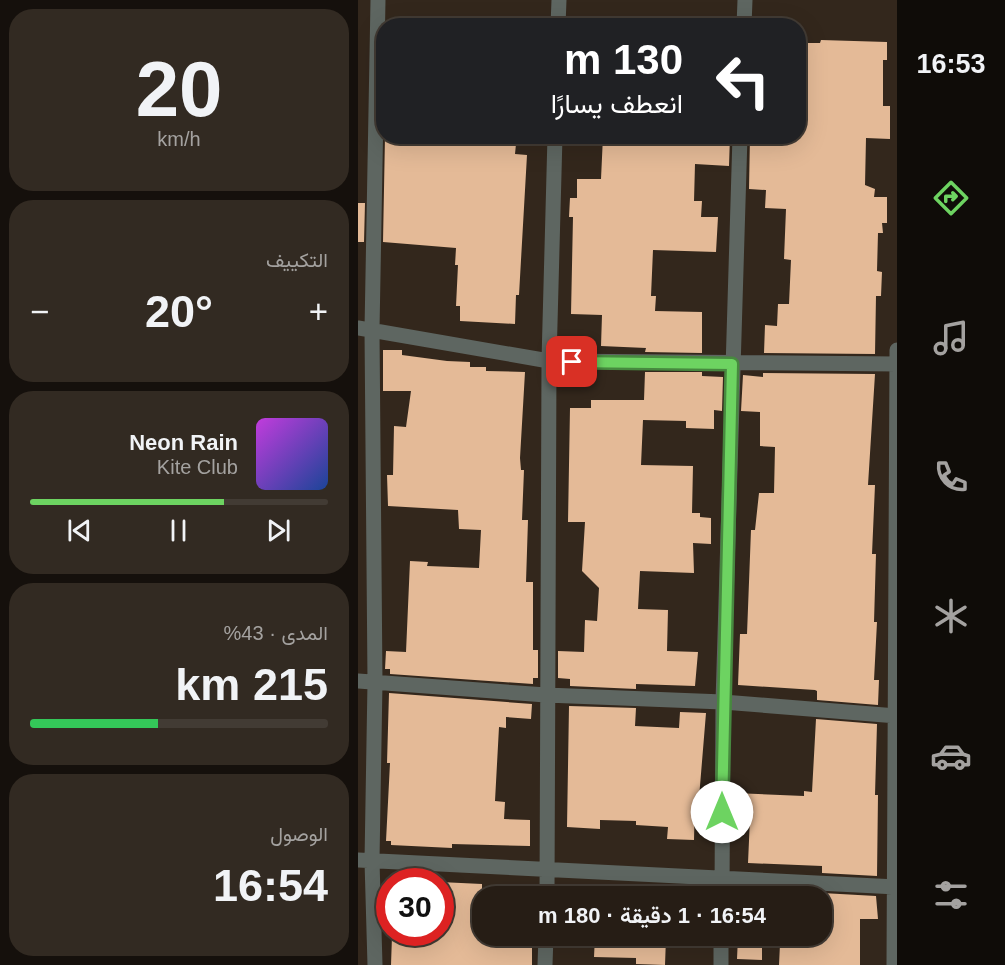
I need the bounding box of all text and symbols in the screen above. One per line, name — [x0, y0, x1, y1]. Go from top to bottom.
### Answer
text: 130 m — [564, 36, 683, 83]
icon: left — [704, 42, 782, 120]
text: 20 — [136, 45, 222, 133]
text: 16:53 — [916, 49, 986, 79]
text: انعطف يسارًا — [551, 89, 683, 119]
text: km/h — [157, 128, 201, 150]
icon: directions — [930, 177, 972, 219]
text: التكييف — [266, 249, 328, 271]
text: 20° — [145, 286, 213, 337]
text: − — [30, 293, 49, 330]
text: + — [309, 293, 328, 330]
icon: music — [930, 317, 972, 359]
pin — [546, 336, 597, 387]
icon: arrive — [555, 345, 588, 378]
text: Neon Rain — [129, 430, 238, 455]
text: Kite Club — [157, 456, 238, 478]
icon: phone — [930, 456, 972, 498]
icon: previous — [63, 514, 96, 547]
icon: pause — [162, 514, 195, 547]
icon: next — [262, 514, 295, 547]
icon: climate — [930, 595, 972, 637]
text: المدى · 43% — [224, 622, 328, 644]
text: 215 km — [175, 659, 328, 710]
icon: car — [930, 735, 972, 777]
position arrow — [690, 780, 754, 844]
text: الوصول — [270, 823, 328, 845]
text: 16:54 — [213, 860, 328, 911]
speed limit sign: 30 — [376, 868, 454, 946]
icon: filters — [930, 874, 972, 916]
text: 16:54 · 1 دقيقة · 180 m — [538, 903, 766, 928]

